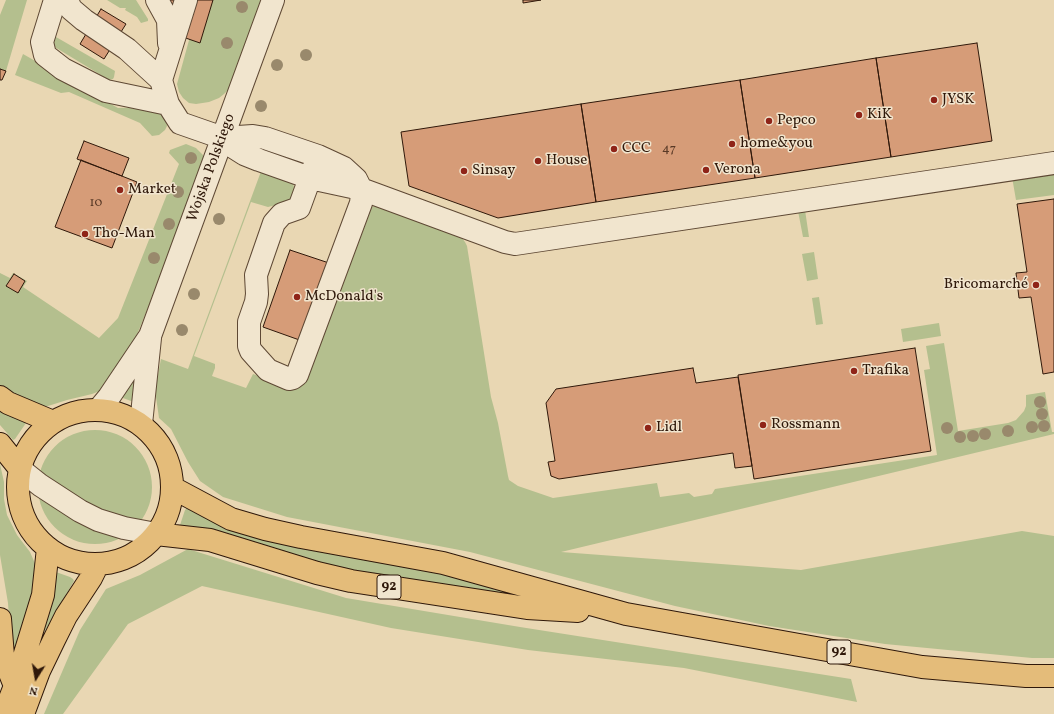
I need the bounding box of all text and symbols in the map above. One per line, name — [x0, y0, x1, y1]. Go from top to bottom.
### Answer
place label: JYSK — [942, 91, 975, 109]
marker: JYSK — [929, 95, 939, 105]
place label: KiK — [867, 106, 892, 124]
marker: KiK — [854, 110, 864, 120]
street label: Wojska Polskiego — [184, 111, 240, 225]
place label: Pepco — [777, 112, 816, 130]
marker: Pepco — [764, 116, 774, 126]
place label: home&you — [740, 135, 813, 153]
marker: home&you — [727, 139, 737, 149]
place label: CCC — [622, 140, 651, 158]
house number: 47 — [662, 142, 676, 158]
marker: CCC — [609, 144, 619, 154]
place label: House — [546, 152, 587, 170]
marker: House — [533, 156, 543, 166]
place label: Verona — [714, 161, 761, 179]
place label: Sinsay — [472, 162, 515, 180]
marker: Verona — [701, 165, 711, 175]
marker: Sinsay — [459, 166, 469, 176]
place label: Market — [128, 181, 176, 199]
marker: Market — [115, 185, 125, 195]
house number: 10 — [90, 196, 102, 212]
place label: Tho-Man — [93, 225, 155, 243]
marker: Tho-Man — [80, 229, 90, 239]
place label: Bricomarché — [944, 276, 1028, 294]
marker: Bricomarché — [1031, 280, 1041, 290]
place label: McDonald's — [305, 288, 383, 306]
marker: McDonald's — [292, 292, 302, 302]
place label: Trafika — [862, 362, 909, 380]
marker: Trafika — [849, 366, 859, 376]
place label: Rossmann — [771, 416, 840, 434]
place label: Lidl — [656, 419, 682, 437]
marker: Rossmann — [758, 420, 768, 430]
marker: Lidl — [643, 423, 653, 433]
road number: 92 — [377, 575, 401, 599]
road number: 92 — [827, 640, 851, 664]
north arrow — [16, 658, 56, 698]
text: N — [28, 682, 39, 698]

